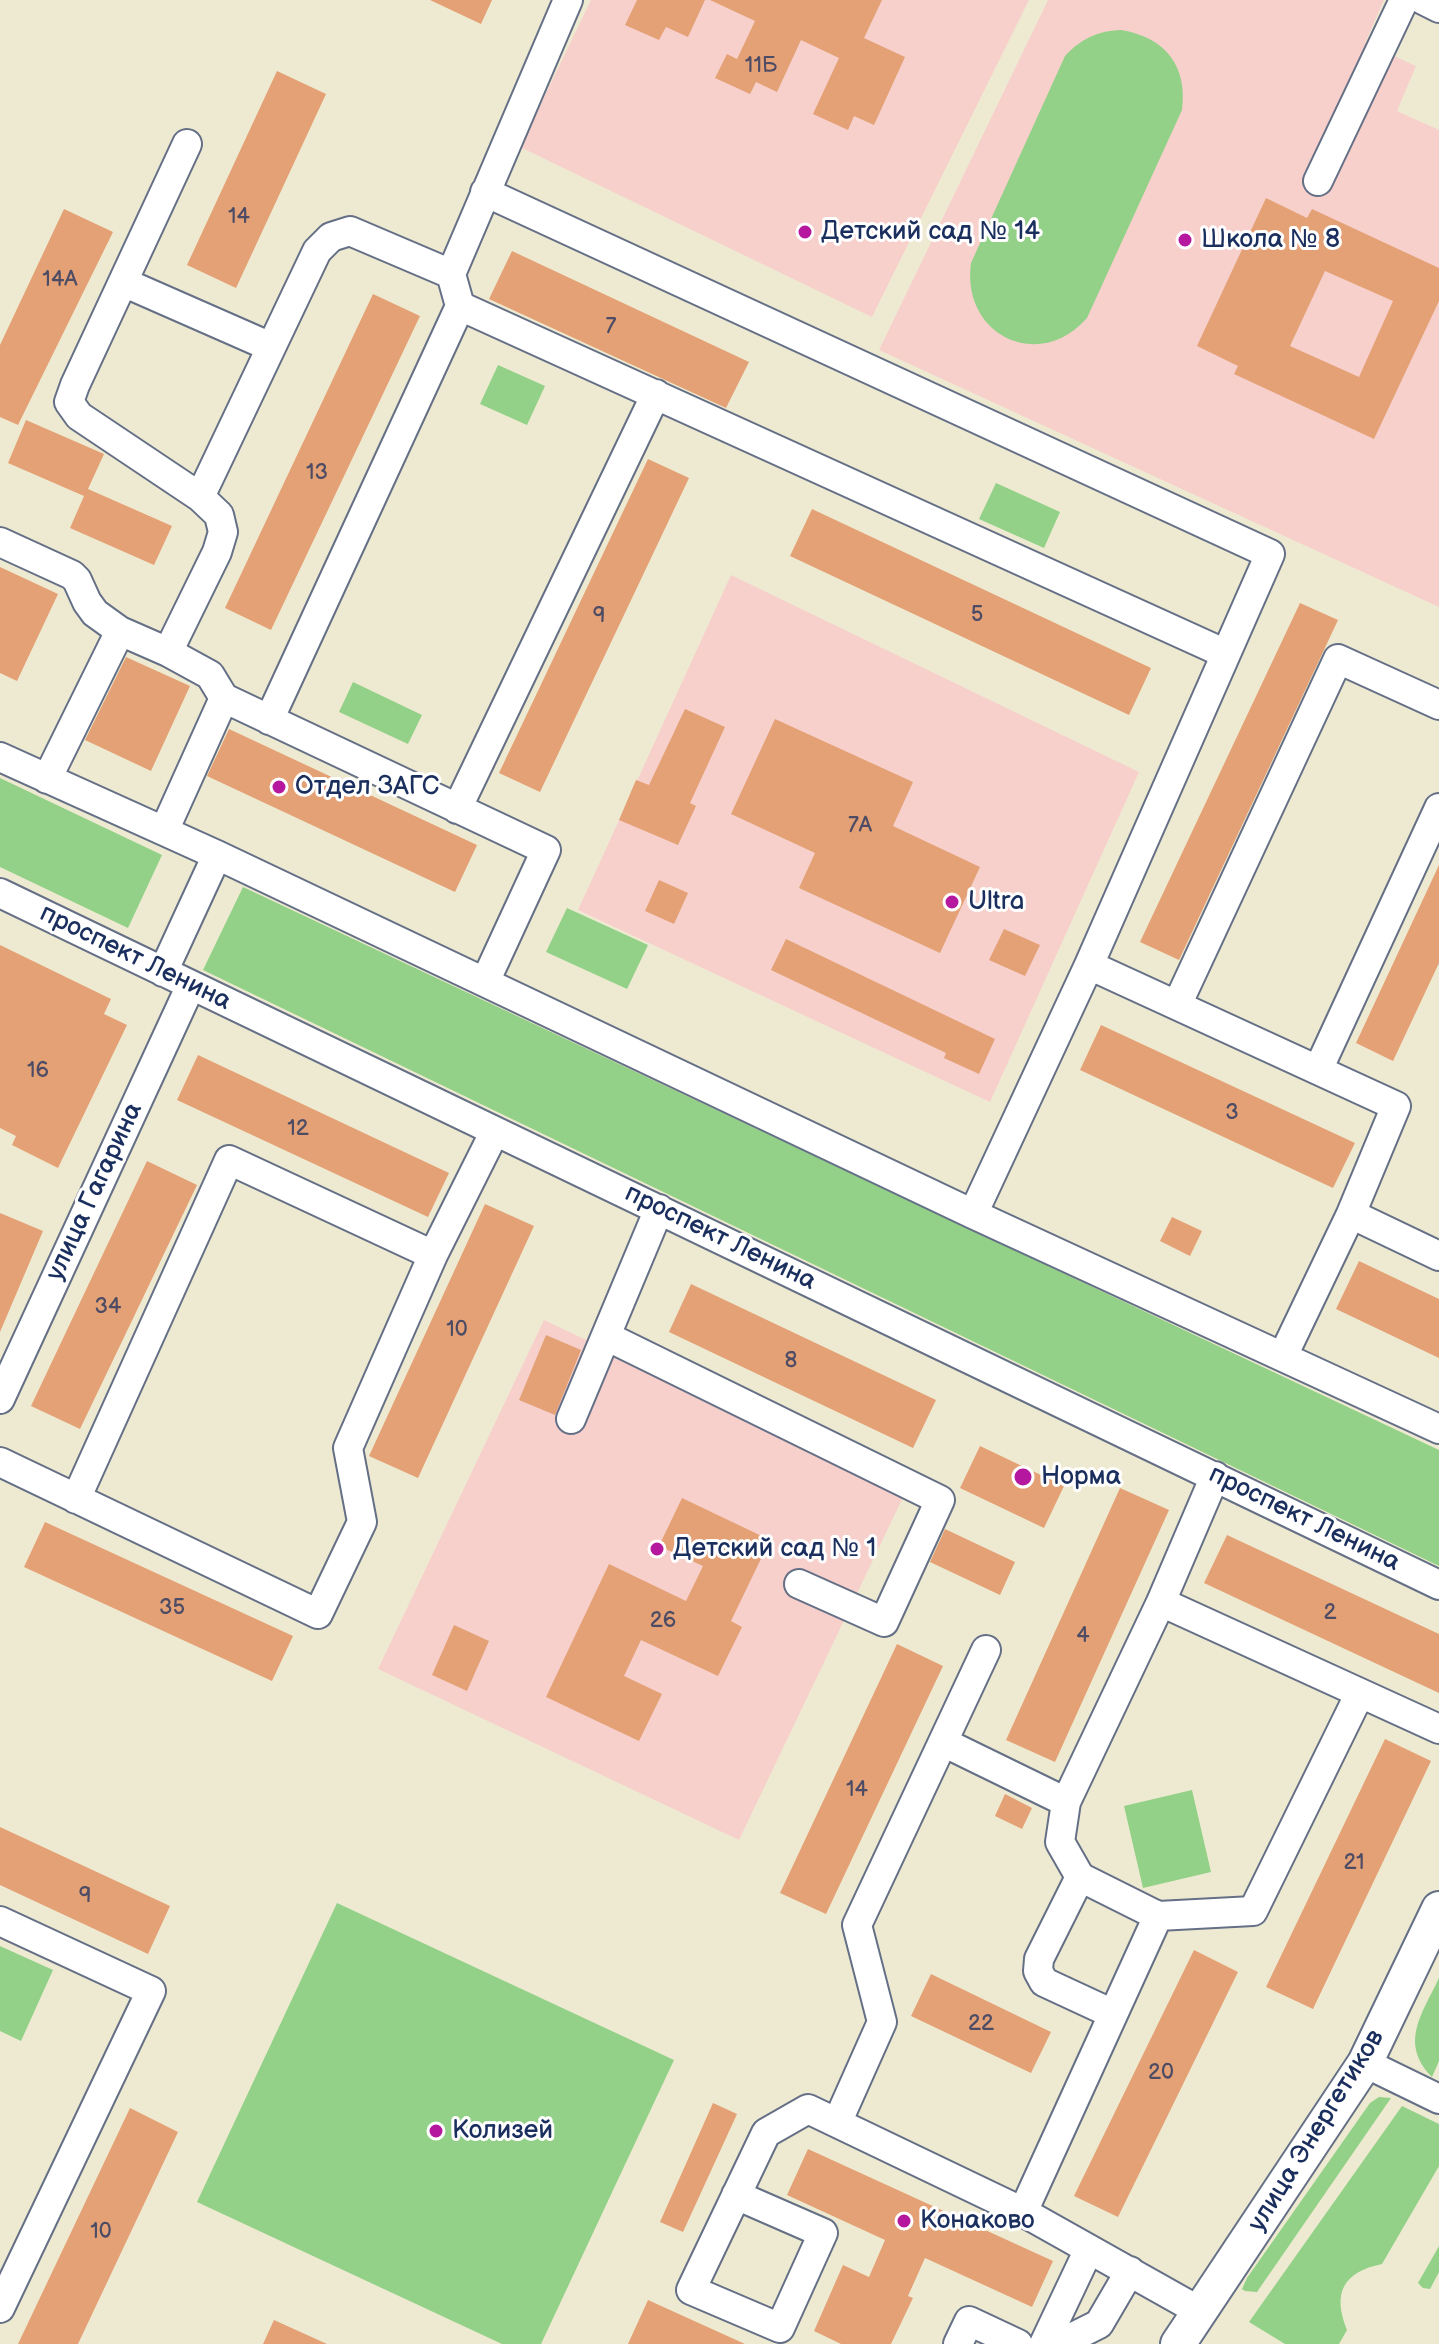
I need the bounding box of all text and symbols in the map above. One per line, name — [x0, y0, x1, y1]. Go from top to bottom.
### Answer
house number: 11Б — [745, 53, 777, 79]
house number: 14 — [228, 204, 250, 230]
place label: Детский сад № 14 — [821, 216, 1040, 248]
marker: Детский сад № 14 — [796, 223, 814, 241]
place label: Школа № 8 — [1201, 224, 1340, 256]
marker: Школа № 8 — [1176, 231, 1194, 249]
house number: 14А — [42, 267, 78, 293]
house number: 7 — [606, 314, 616, 340]
house number: 13 — [306, 460, 328, 486]
house number: 5 — [971, 602, 983, 628]
house number: 9 — [593, 603, 605, 629]
place label: Отдел ЗАГС — [295, 771, 439, 803]
marker: Отдел ЗАГС — [270, 778, 288, 796]
house number: 7А — [848, 813, 872, 839]
place label: Ultra — [968, 886, 1024, 918]
marker: Ultra — [943, 893, 961, 911]
street label: проспект Ленина — [34, 898, 236, 1018]
house number: 16 — [27, 1058, 49, 1084]
street label: улица Гагарина — [40, 1098, 150, 1286]
house number: 3 — [1225, 1100, 1239, 1126]
house number: 12 — [287, 1116, 309, 1142]
street label: проспект Ленина — [619, 1178, 821, 1298]
house number: 34 — [95, 1294, 121, 1320]
house number: 10 — [446, 1317, 468, 1343]
house number: 8 — [785, 1348, 797, 1374]
street label: проспект Ленина — [1203, 1459, 1405, 1579]
place label: Норма — [1041, 1461, 1121, 1493]
marker: Норма — [1012, 1466, 1034, 1488]
place label: Детский сад № 1 — [673, 1533, 876, 1565]
marker: Детский сад № 1 — [648, 1540, 666, 1558]
house number: 35 — [159, 1595, 185, 1621]
house number: 2 — [1324, 1600, 1336, 1626]
house number: 26 — [650, 1608, 676, 1634]
house number: 4 — [1076, 1623, 1090, 1649]
house number: 14 — [846, 1777, 868, 1803]
house number: 21 — [1343, 1850, 1365, 1876]
house number: 9 — [79, 1883, 91, 1909]
house number: 22 — [968, 2011, 994, 2037]
street label: улица Энергетиков — [1242, 2024, 1392, 2238]
house number: 20 — [1148, 2060, 1174, 2086]
place label: Колизей — [452, 2115, 553, 2147]
marker: Колизей — [427, 2122, 445, 2140]
place label: Конаково — [920, 2205, 1035, 2237]
marker: Конаково — [895, 2212, 913, 2230]
house number: 10 — [90, 2219, 112, 2245]

